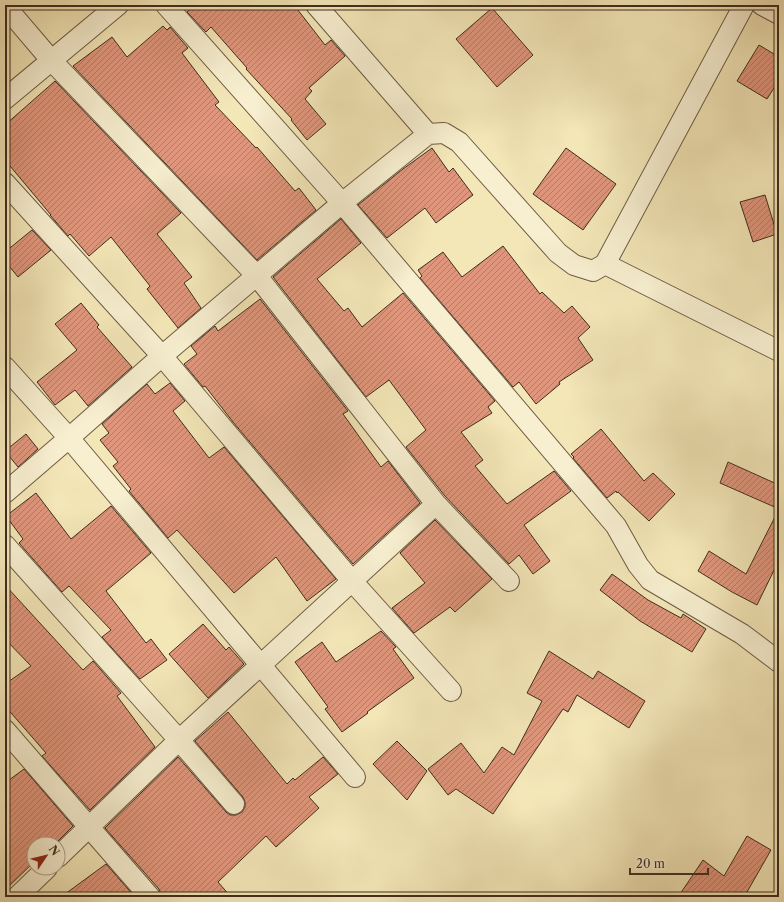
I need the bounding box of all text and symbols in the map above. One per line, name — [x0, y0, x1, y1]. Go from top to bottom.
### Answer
north arrow — [26, 836, 66, 876]
text: N — [46, 842, 63, 859]
scale bar — [630, 850, 708, 876]
text: 20 m — [636, 856, 665, 871]

